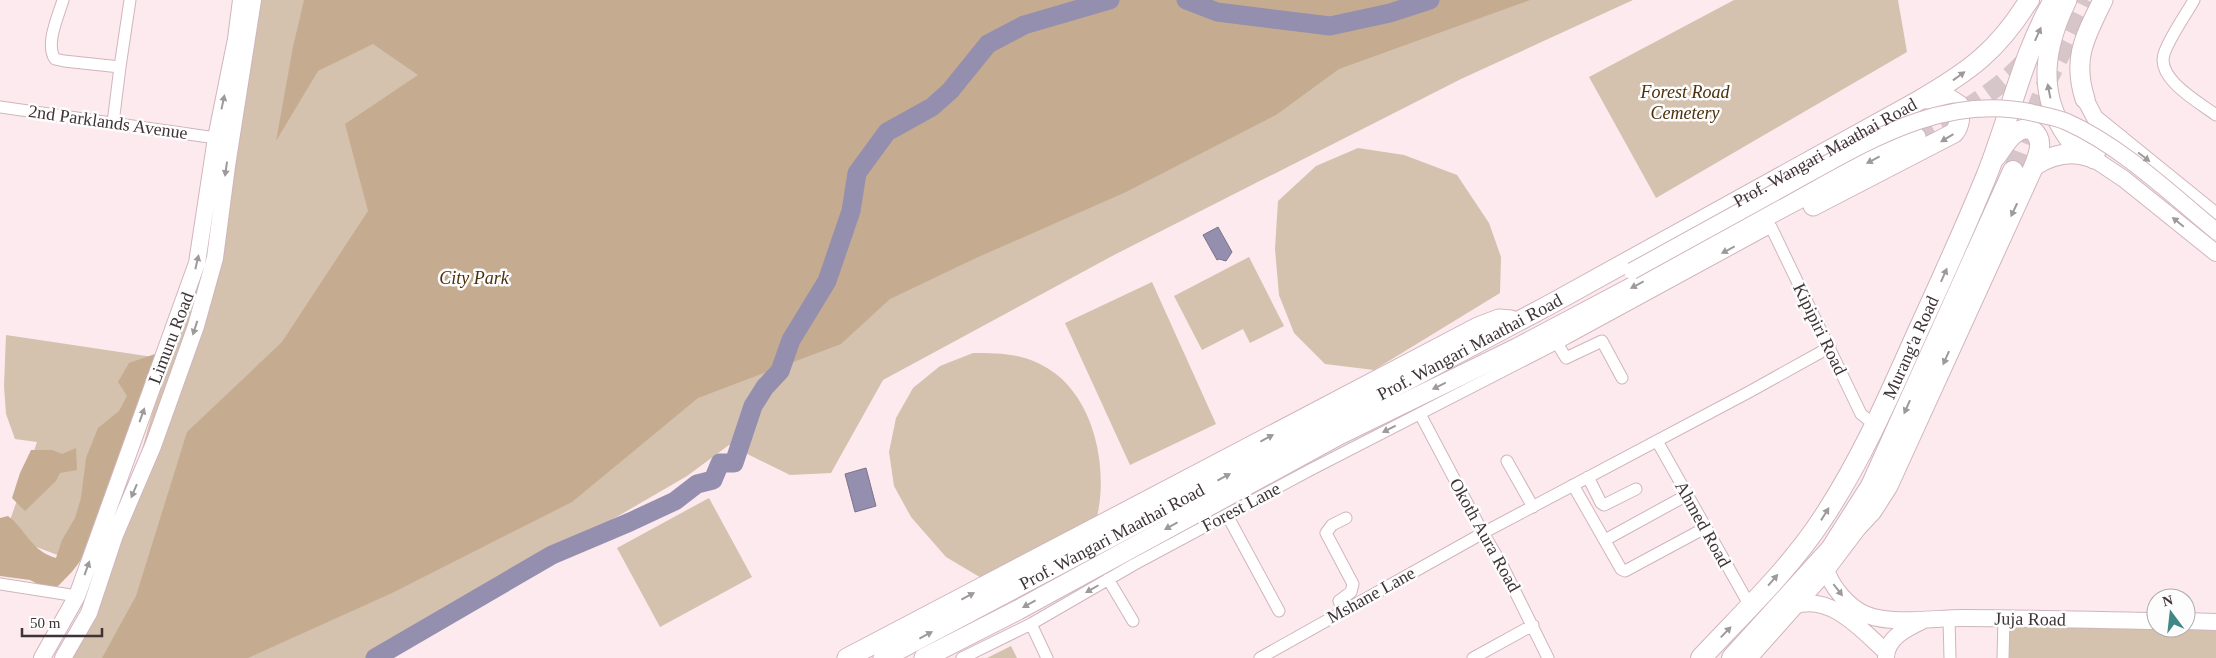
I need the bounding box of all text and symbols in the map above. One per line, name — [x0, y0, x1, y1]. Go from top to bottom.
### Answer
one-way arrow — [2034, 27, 2042, 41]
one-way arrow — [1952, 71, 1966, 81]
park label: Forest Road Cemetery — [1640, 82, 1730, 123]
one-way arrow — [2045, 84, 2053, 99]
street label: Prof. Wangari Maathai Road — [1730, 94, 1920, 211]
one-way arrow — [219, 95, 227, 110]
street label: 2nd Parklands Avenue — [27, 101, 189, 143]
one-way arrow — [1940, 133, 1953, 142]
one-way arrow — [2137, 152, 2150, 163]
one-way arrow — [1866, 156, 1880, 164]
one-way arrow — [222, 162, 230, 178]
one-way arrow — [2009, 203, 2017, 217]
one-way arrow — [2172, 217, 2185, 228]
one-way arrow — [1722, 246, 1735, 255]
one-way arrow — [193, 255, 201, 270]
park label: City Park — [439, 268, 510, 288]
one-way arrow — [1940, 268, 1948, 282]
street label: Kipipiri Road — [1789, 280, 1851, 378]
one-way arrow — [1629, 281, 1644, 289]
street label: Limuru Road — [144, 289, 198, 387]
street label: Prof. Wangari Maathai Road — [1374, 290, 1566, 404]
street label: Murang'a Road — [1879, 293, 1943, 402]
one-way arrow — [191, 321, 198, 336]
one-way arrow — [1942, 351, 1950, 365]
one-way arrow — [1432, 382, 1446, 390]
one-way arrow — [1902, 400, 1910, 414]
one-way arrow — [138, 407, 146, 422]
one-way arrow — [1382, 425, 1396, 433]
one-way arrow — [1259, 434, 1274, 442]
one-way arrow — [1217, 473, 1232, 481]
street label: Okoth Aura Road — [1445, 475, 1525, 595]
street label: Ahmed Road — [1671, 477, 1735, 571]
street label: Forest Lane — [1199, 478, 1283, 536]
street label: Prof. Wangari Maathai Road — [1016, 480, 1208, 594]
one-way arrow — [129, 484, 137, 498]
one-way arrow — [1820, 507, 1830, 520]
one-way arrow — [1164, 522, 1179, 530]
one-way arrow — [83, 560, 91, 575]
street label: Mshane Lane — [1324, 563, 1418, 627]
one-way arrow — [1768, 574, 1779, 587]
one-way arrow — [1833, 583, 1843, 597]
one-way arrow — [1085, 584, 1098, 593]
north arrow — [2146, 588, 2196, 638]
one-way arrow — [961, 592, 976, 600]
text: N — [2161, 592, 2175, 609]
one-way arrow — [1021, 600, 1036, 608]
scale bar — [22, 606, 102, 638]
street label: Juja Road — [1994, 608, 2066, 630]
text: 50 m — [30, 615, 61, 631]
one-way arrow — [1719, 626, 1731, 638]
one-way arrow — [919, 631, 934, 639]

